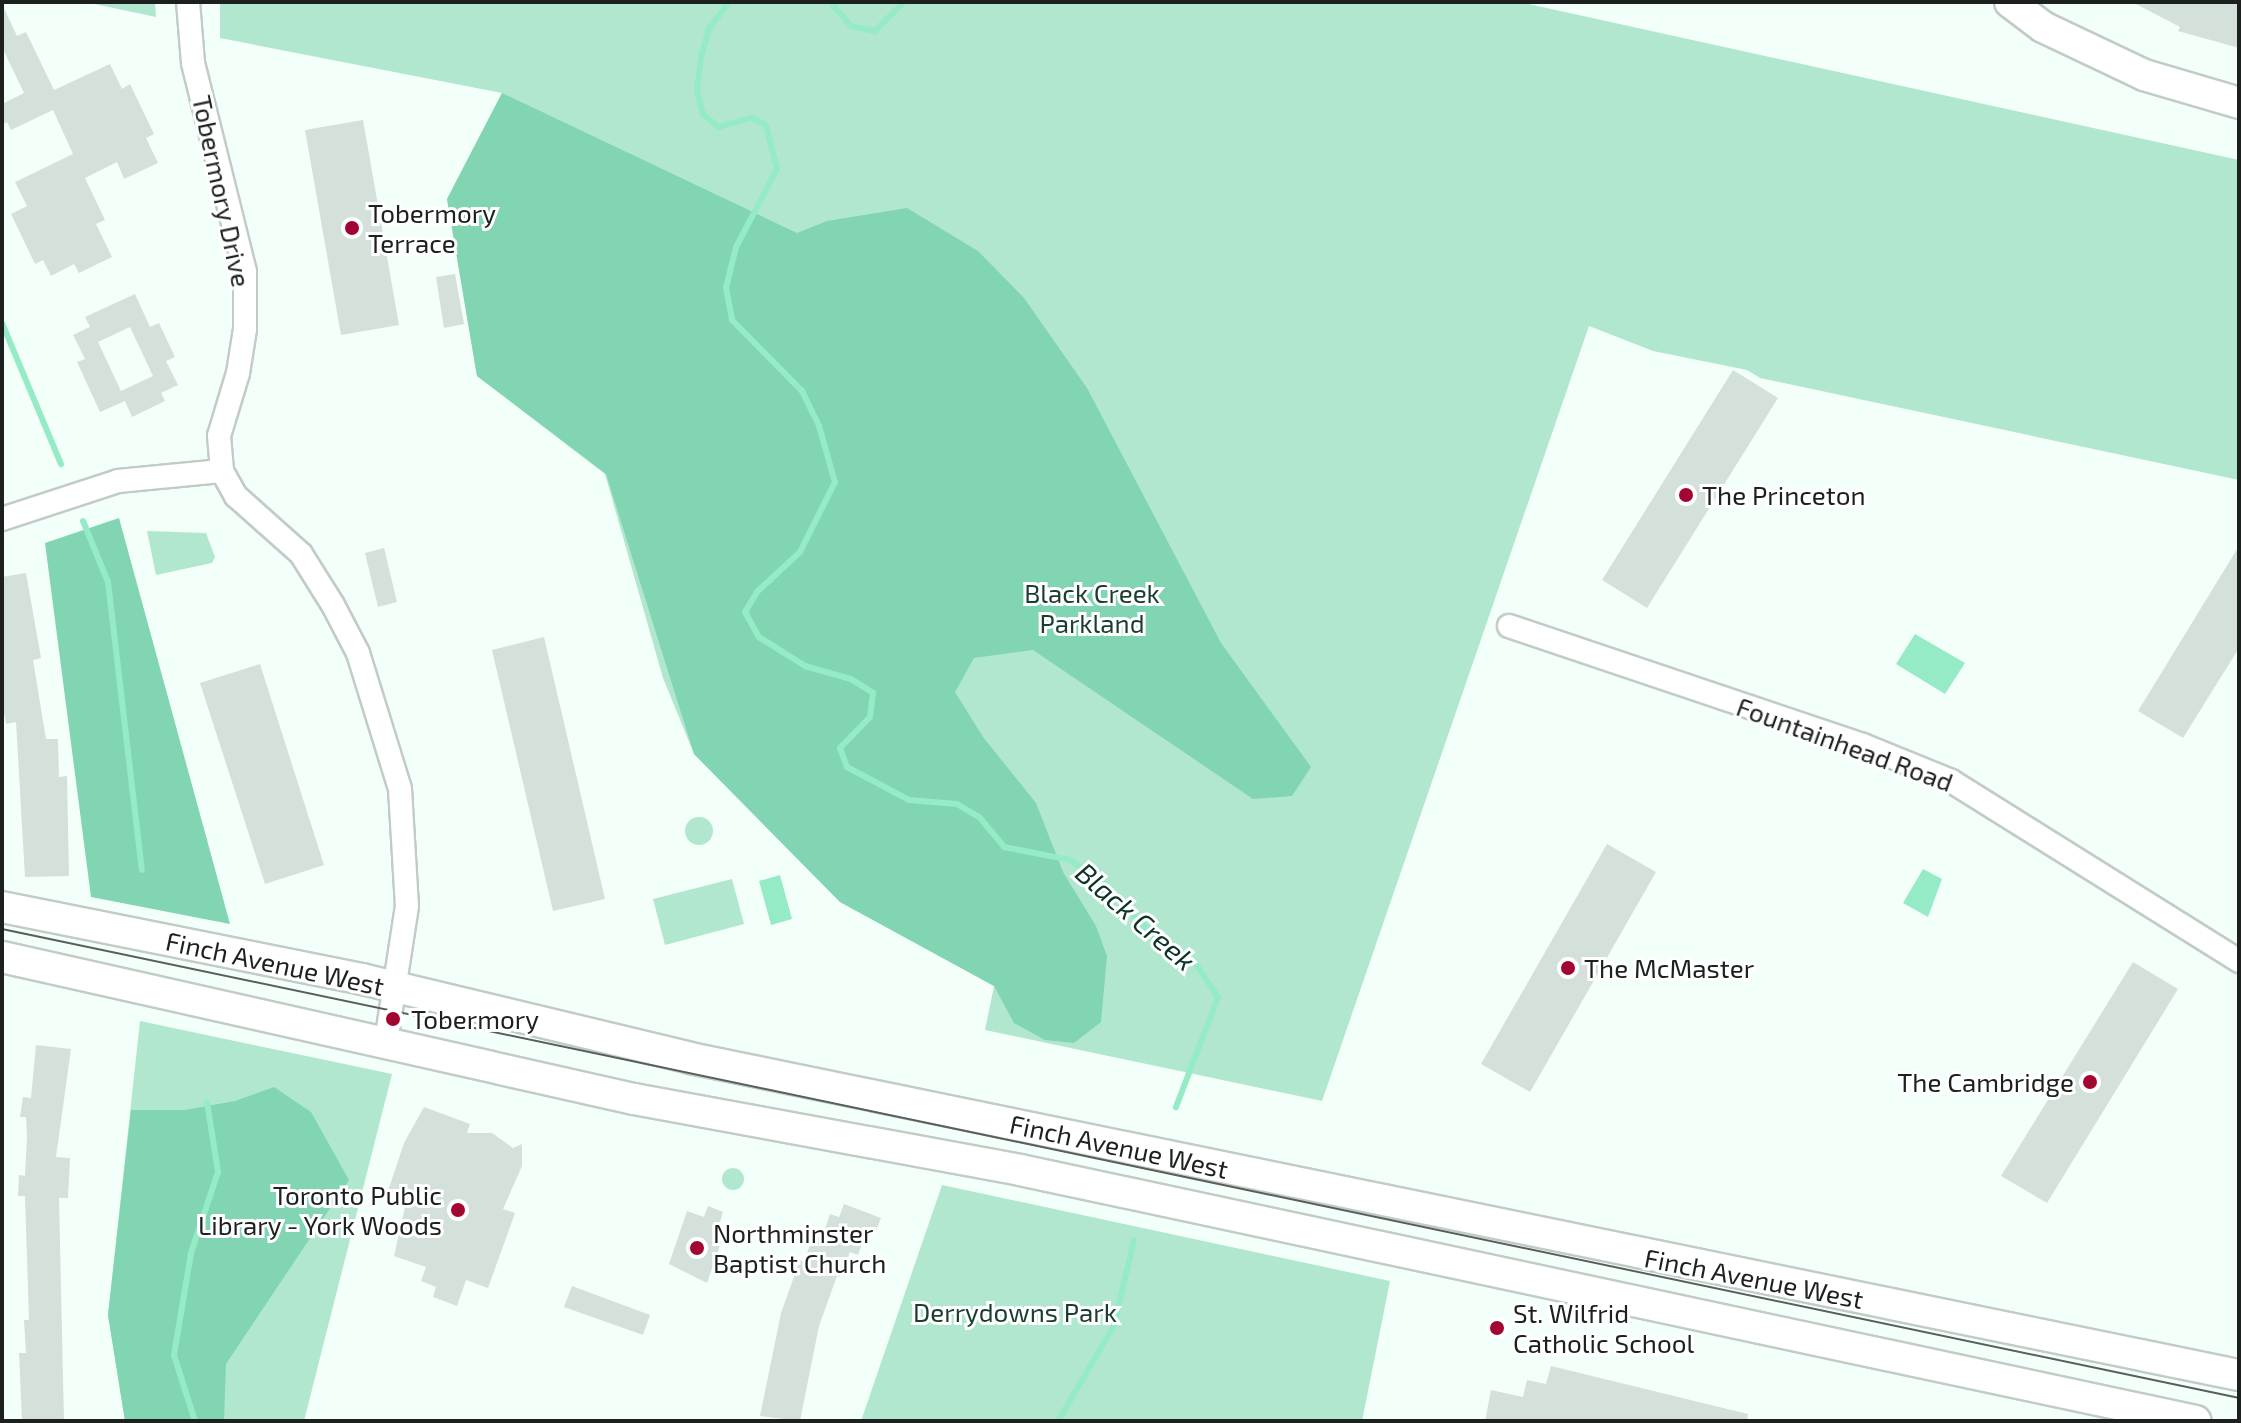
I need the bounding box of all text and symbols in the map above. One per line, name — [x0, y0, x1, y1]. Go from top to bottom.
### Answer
street label: Tobermory Drive — [186, 92, 258, 290]
place label: Tobermory Terrace — [368, 197, 496, 258]
marker: Tobermory Terrace — [343, 219, 361, 237]
place label: The Princeton — [1702, 479, 1866, 511]
marker: The Princeton — [1677, 486, 1695, 504]
park label: Black Creek Parkland — [1024, 577, 1160, 638]
street label: Fountainhead Road — [1733, 690, 1957, 798]
water label: Black Creek — [1069, 855, 1203, 977]
street label: Finch Avenue West — [163, 925, 387, 1001]
place label: The McMaster — [1584, 952, 1754, 984]
marker: The McMaster — [1559, 959, 1577, 977]
place label: Tobermory — [411, 1003, 539, 1035]
marker: Tobermory — [382, 1008, 404, 1030]
place label: The Cambridge — [1897, 1066, 2074, 1098]
marker: The Cambridge — [2081, 1073, 2099, 1091]
street label: Finch Avenue West — [1007, 1108, 1231, 1184]
place label: Toronto Public Library - York Woods — [196, 1179, 442, 1240]
marker: Toronto Public Library - York Woods — [449, 1201, 467, 1219]
place label: Northminster Baptist Church — [713, 1217, 886, 1278]
marker: Northminster Baptist Church — [688, 1239, 706, 1257]
street label: Finch Avenue West — [1641, 1241, 1867, 1315]
park label: Derrydowns Park — [913, 1296, 1117, 1328]
place label: St. Wilfrid Catholic School — [1513, 1297, 1694, 1358]
marker: St. Wilfrid Catholic School — [1488, 1319, 1506, 1337]

